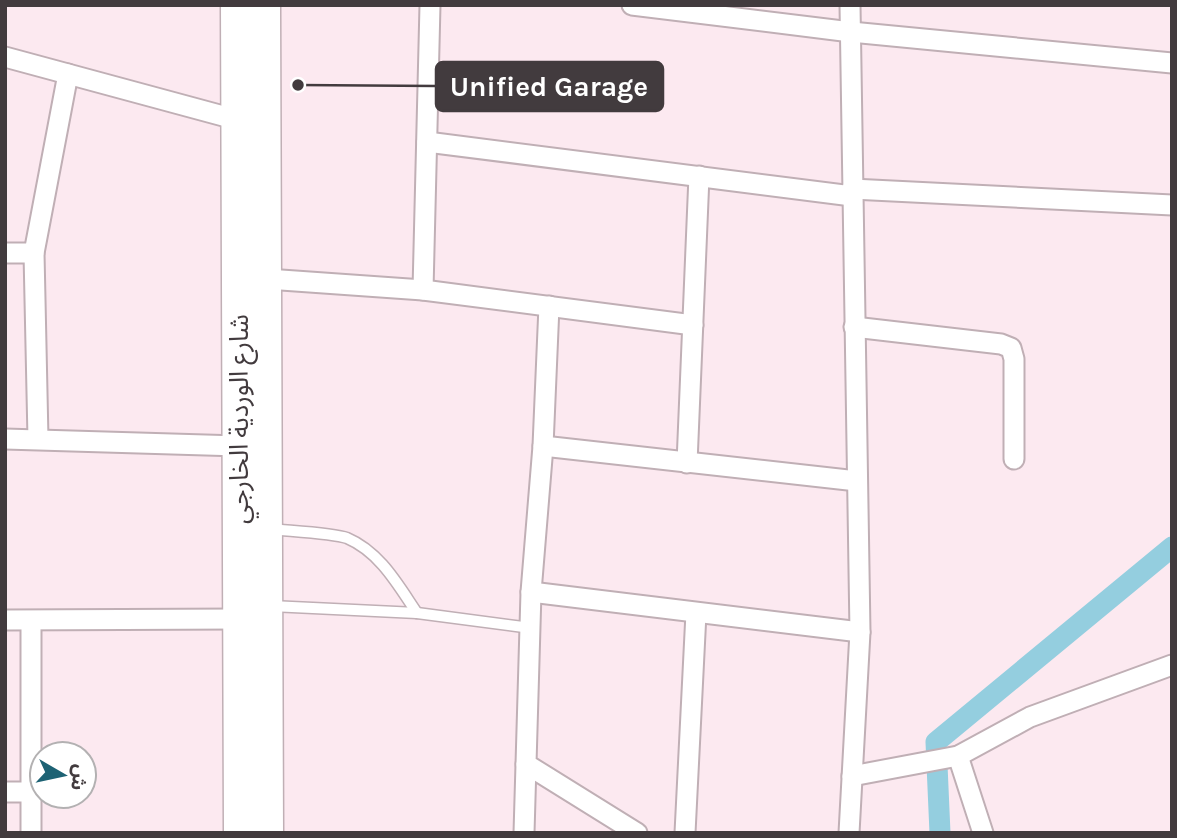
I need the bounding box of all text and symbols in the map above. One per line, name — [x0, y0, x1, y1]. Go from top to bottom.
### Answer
callout: Unified Garage — [436, 62, 663, 111]
text: Unified Garage — [450, 70, 648, 103]
street label: شارع الوردية الخارجي — [224, 314, 259, 524]
north arrow — [28, 740, 98, 810]
text: ش — [66, 763, 92, 792]

